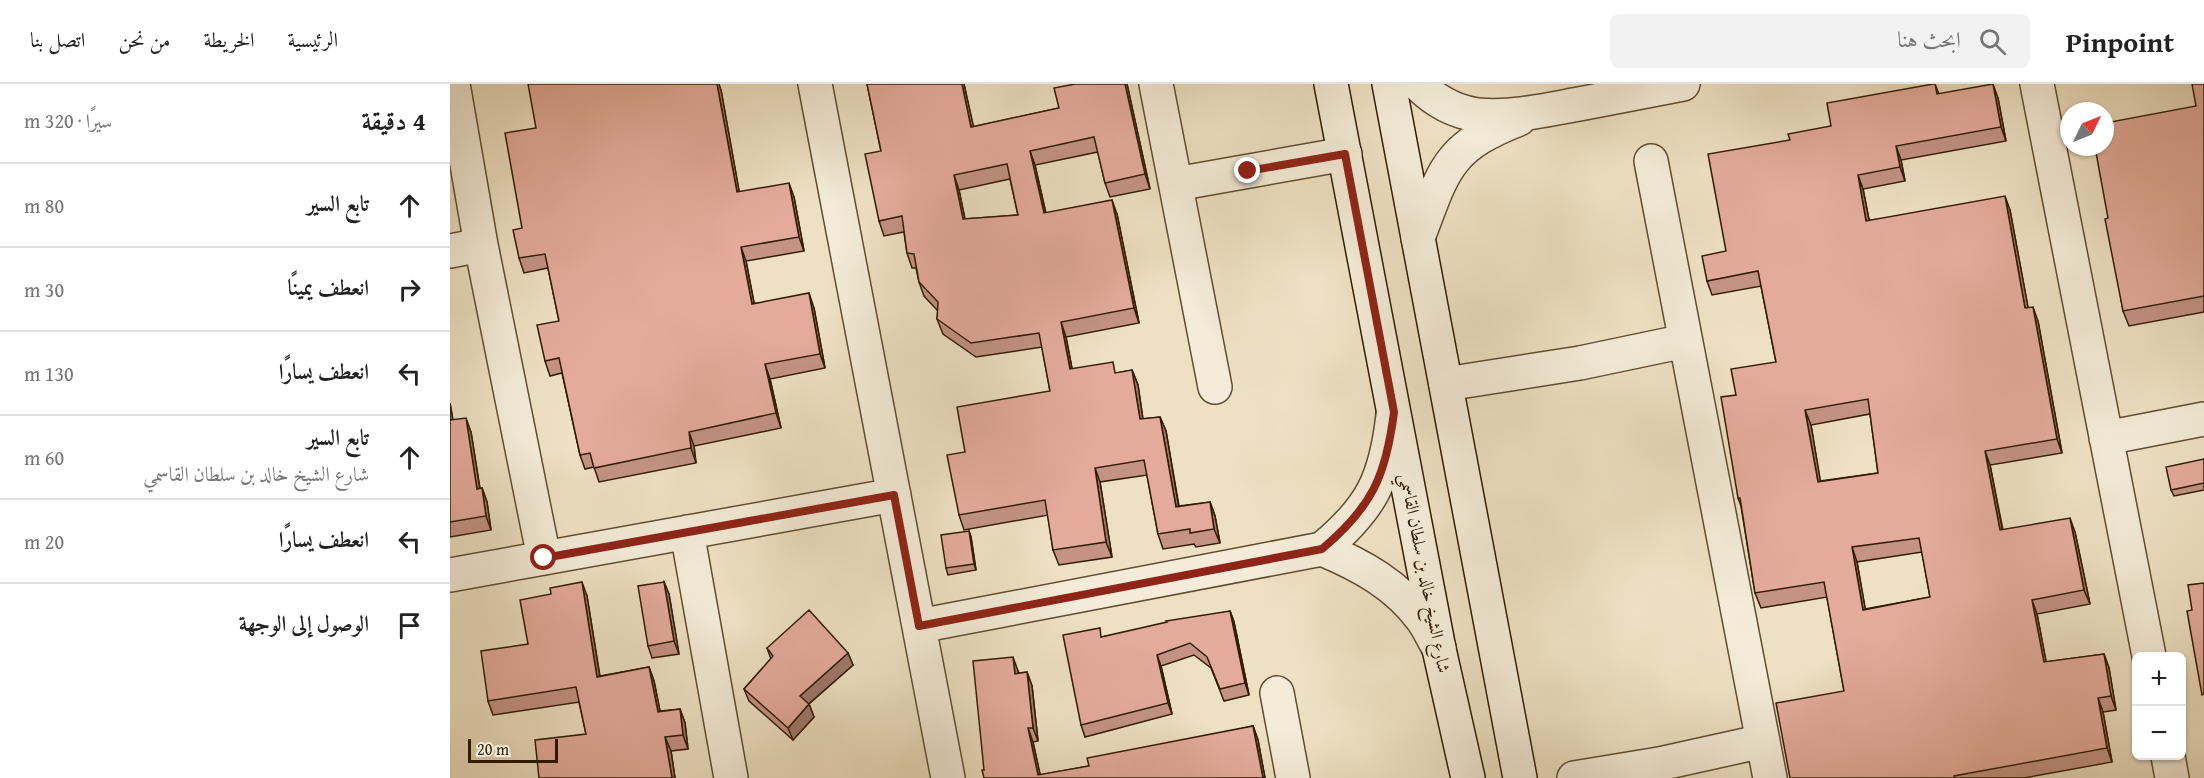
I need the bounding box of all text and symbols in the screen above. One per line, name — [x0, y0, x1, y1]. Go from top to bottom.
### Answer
search box — [1610, 14, 2030, 68]
text: Pinpoint — [2066, 21, 2174, 62]
text: ابحث هنا — [1897, 23, 1961, 55]
text: اتصل بنا — [30, 24, 85, 55]
text: من نحن — [118, 24, 171, 55]
text: الخريطة — [204, 24, 255, 55]
text: الرئيسية — [288, 24, 338, 55]
icon: search — [1976, 25, 2009, 58]
text: 4 دقيقة — [361, 101, 426, 140]
north arrow — [2060, 102, 2114, 156]
text: سيرًا · 320 m — [24, 106, 112, 135]
route end — [1234, 157, 1260, 183]
text: تابع السير — [307, 187, 369, 219]
icon: ahead — [393, 189, 426, 222]
text: 80 m — [24, 191, 64, 220]
text: انعطف يمينًا — [288, 271, 369, 303]
icon: right — [393, 273, 426, 306]
text: 30 m — [24, 275, 64, 304]
text: انعطف يسارًا — [279, 355, 369, 387]
icon: left — [393, 357, 426, 390]
text: 130 m — [24, 359, 74, 388]
text: تابع السير — [307, 421, 369, 453]
icon: ahead — [393, 441, 426, 474]
text: 60 m — [24, 443, 64, 472]
text: شارع الشيخ خالد بن سلطان القاسمي — [143, 459, 369, 488]
street label: شارع الشيخ خالد بن سلطان القاسمي — [1389, 471, 1458, 676]
text: انعطف يسارًا — [279, 523, 369, 555]
icon: left — [393, 525, 426, 558]
text: 20 m — [24, 527, 64, 556]
route start — [530, 544, 556, 570]
text: الوصول إلى الوجهة — [239, 607, 369, 639]
icon: arrive — [393, 609, 426, 642]
map controls — [2132, 652, 2186, 760]
button: + — [2132, 652, 2186, 706]
button: − — [2132, 706, 2186, 760]
scale bar — [468, 736, 558, 764]
text: 20 m — [477, 737, 509, 761]

